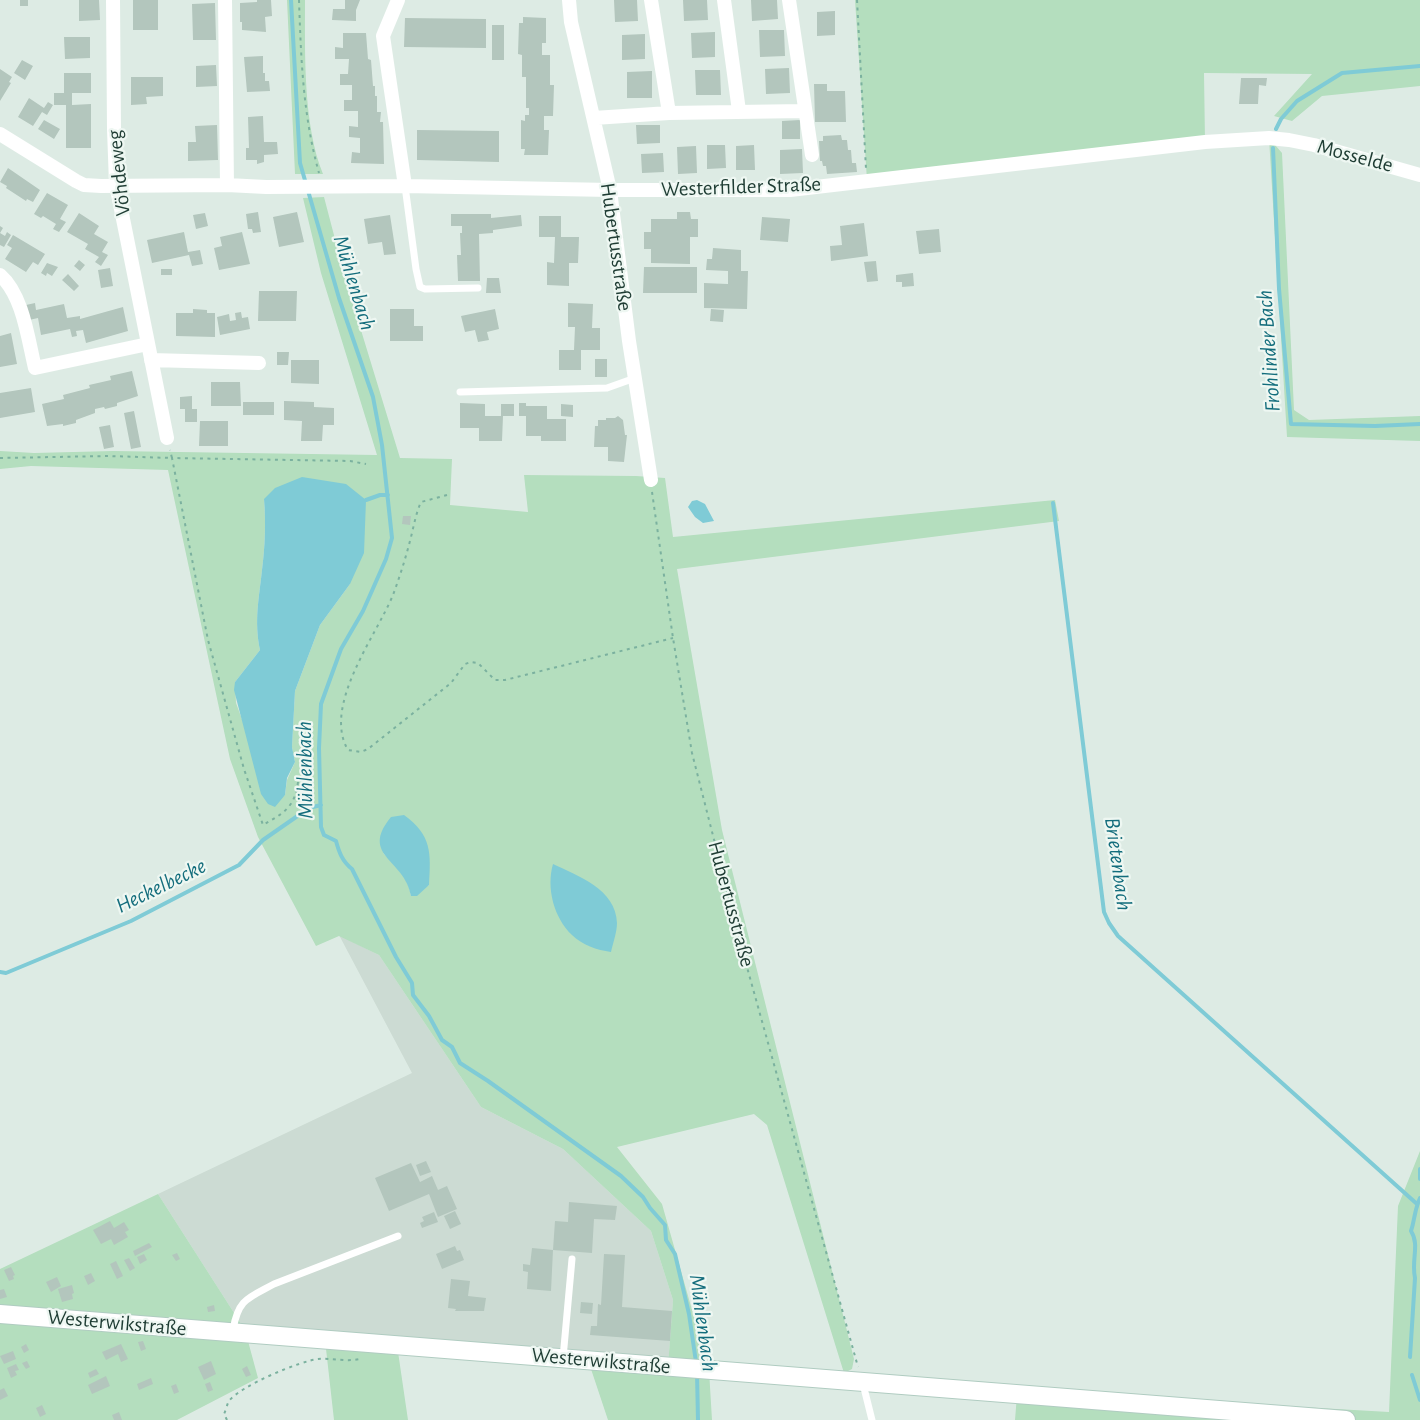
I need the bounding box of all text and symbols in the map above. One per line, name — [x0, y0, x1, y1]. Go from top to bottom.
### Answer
street label: Vöhdeweg — [102, 129, 136, 217]
street label: Mosselde — [1314, 134, 1396, 178]
street label: Westerfilder Straße — [661, 172, 821, 202]
street label: Hubertusstraße — [595, 181, 637, 313]
water label: Mühlenbach — [327, 232, 381, 334]
water label: Frohlinder Bach — [1252, 289, 1286, 413]
water label: Mühlenbach — [291, 721, 319, 819]
water label: Brietenbach — [1098, 816, 1138, 912]
street label: Hubertusstraße — [702, 838, 760, 970]
water label: Heckelbecke — [112, 853, 210, 919]
water label: Mühlenbach — [683, 1273, 723, 1373]
street label: Westerwikstraße — [47, 1304, 187, 1342]
street label: Westerwikstraße — [531, 1342, 671, 1380]

